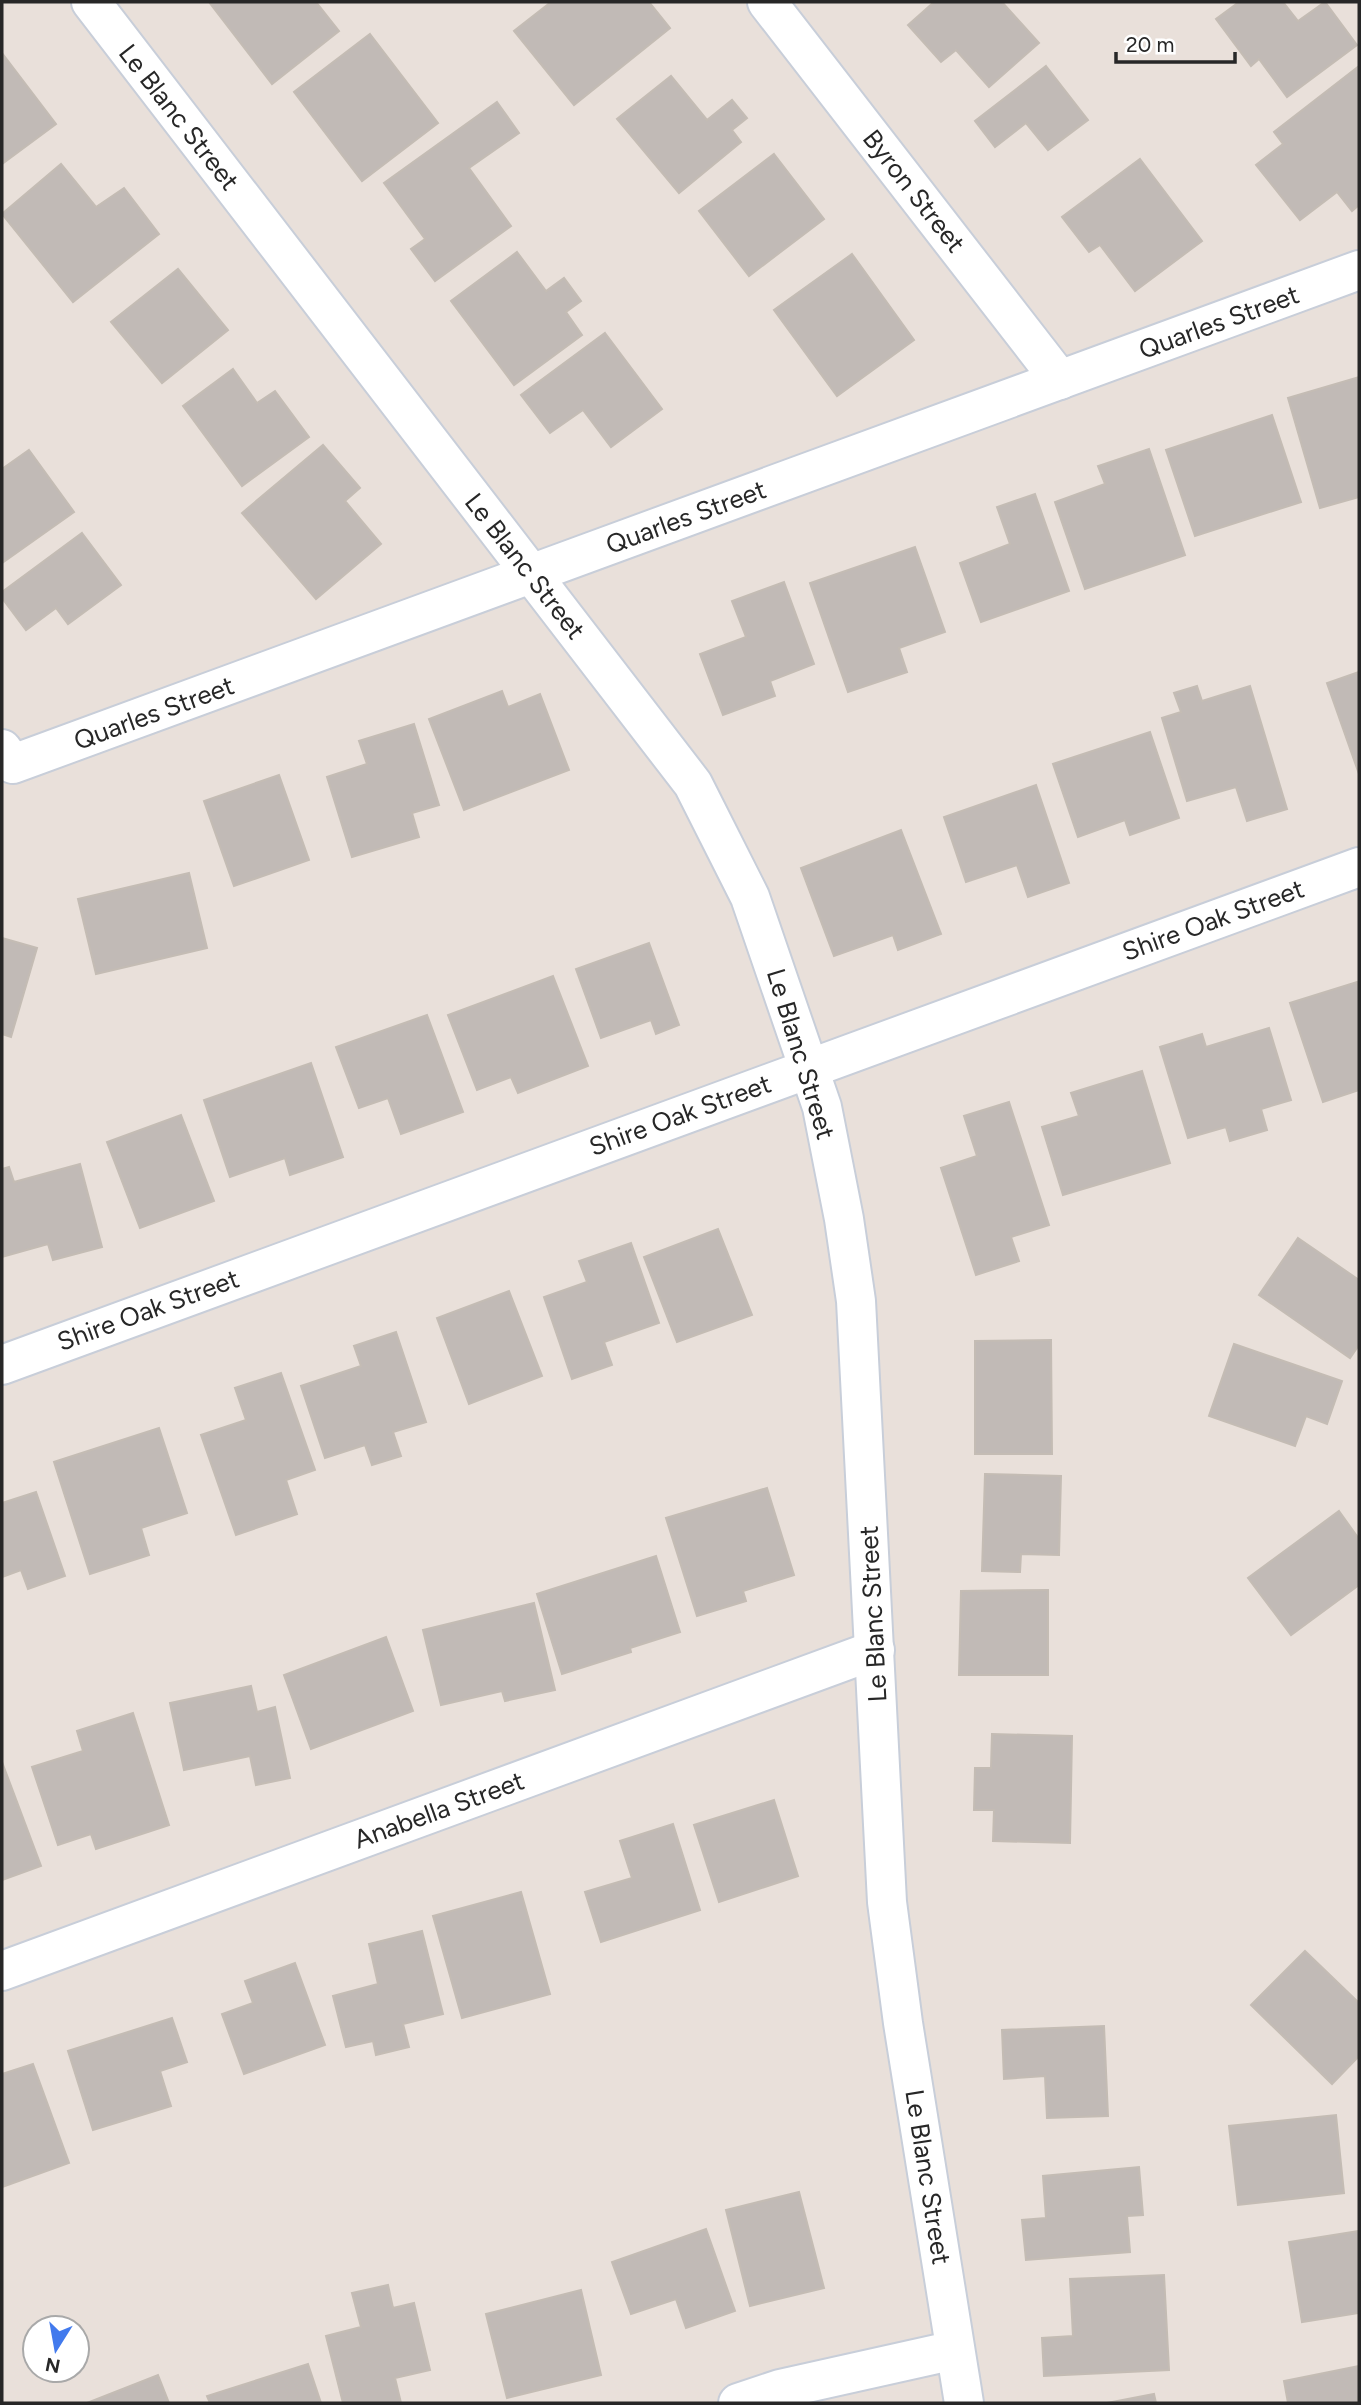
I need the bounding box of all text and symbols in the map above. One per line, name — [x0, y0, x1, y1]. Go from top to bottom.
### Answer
scale bar — [1116, 21, 1235, 65]
text: 20 m — [1126, 32, 1174, 57]
street label: Le Blanc Street — [112, 37, 246, 197]
street label: Byron Street — [856, 123, 972, 259]
street label: Quarles Street — [1135, 278, 1304, 366]
street label: Quarles Street — [602, 473, 771, 561]
street label: Le Blanc Street — [458, 486, 592, 646]
street label: Quarles Street — [70, 669, 239, 757]
street label: Shire Oak Street — [1118, 872, 1308, 968]
street label: Le Blanc Street — [760, 965, 842, 1143]
street label: Shire Oak Street — [585, 1067, 775, 1163]
street label: Shire Oak Street — [53, 1262, 243, 1358]
street label: Le Blanc Street — [852, 1525, 894, 1703]
street label: Anabella Street — [350, 1764, 529, 1856]
street label: Le Blanc Street — [898, 2087, 958, 2267]
north arrow — [21, 2314, 91, 2384]
text: N — [43, 2353, 62, 2378]

